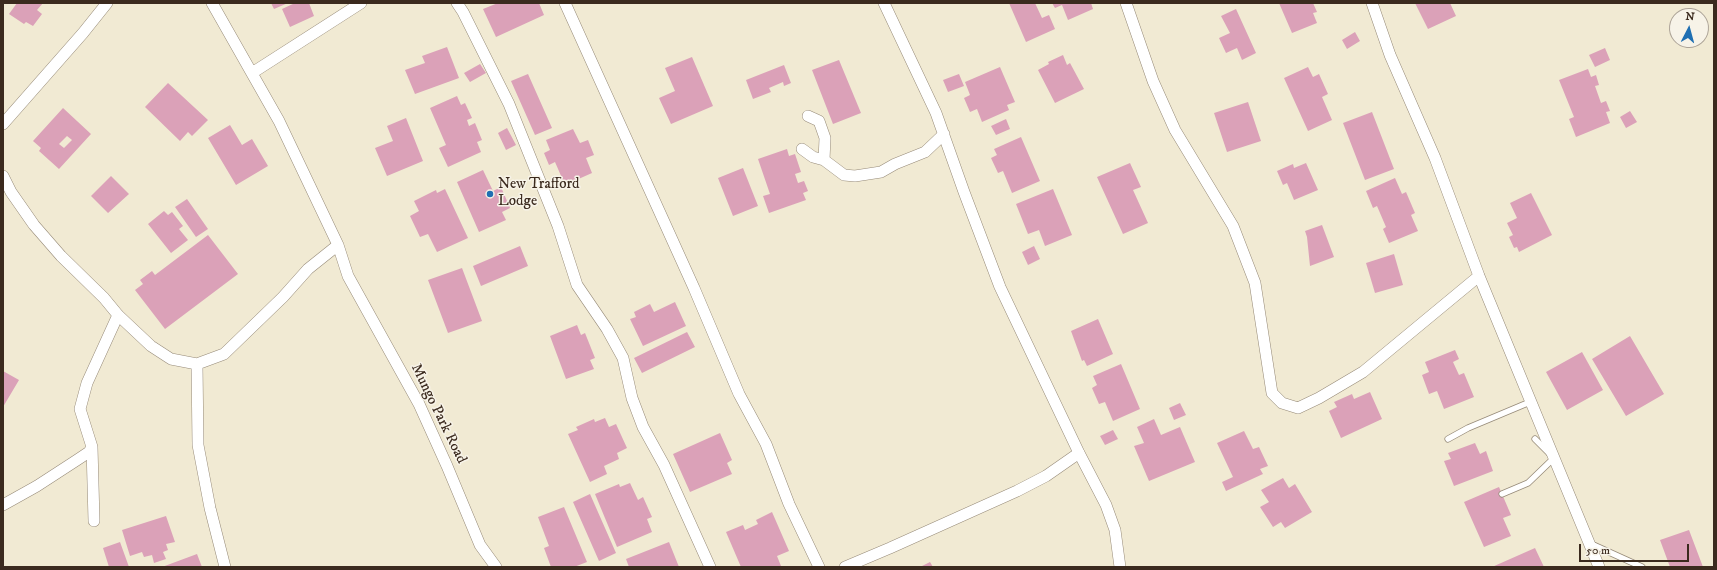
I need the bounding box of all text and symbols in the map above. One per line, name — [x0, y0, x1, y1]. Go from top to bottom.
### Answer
north arrow — [1669, 8, 1709, 48]
text: N — [1685, 10, 1695, 24]
place label: New Trafford Lodge — [498, 176, 579, 211]
marker: New Trafford Lodge — [485, 189, 495, 199]
street label: Mungo Park Road — [406, 361, 470, 467]
scale bar — [1581, 536, 1691, 562]
text: 50 m — [1586, 543, 1610, 558]

